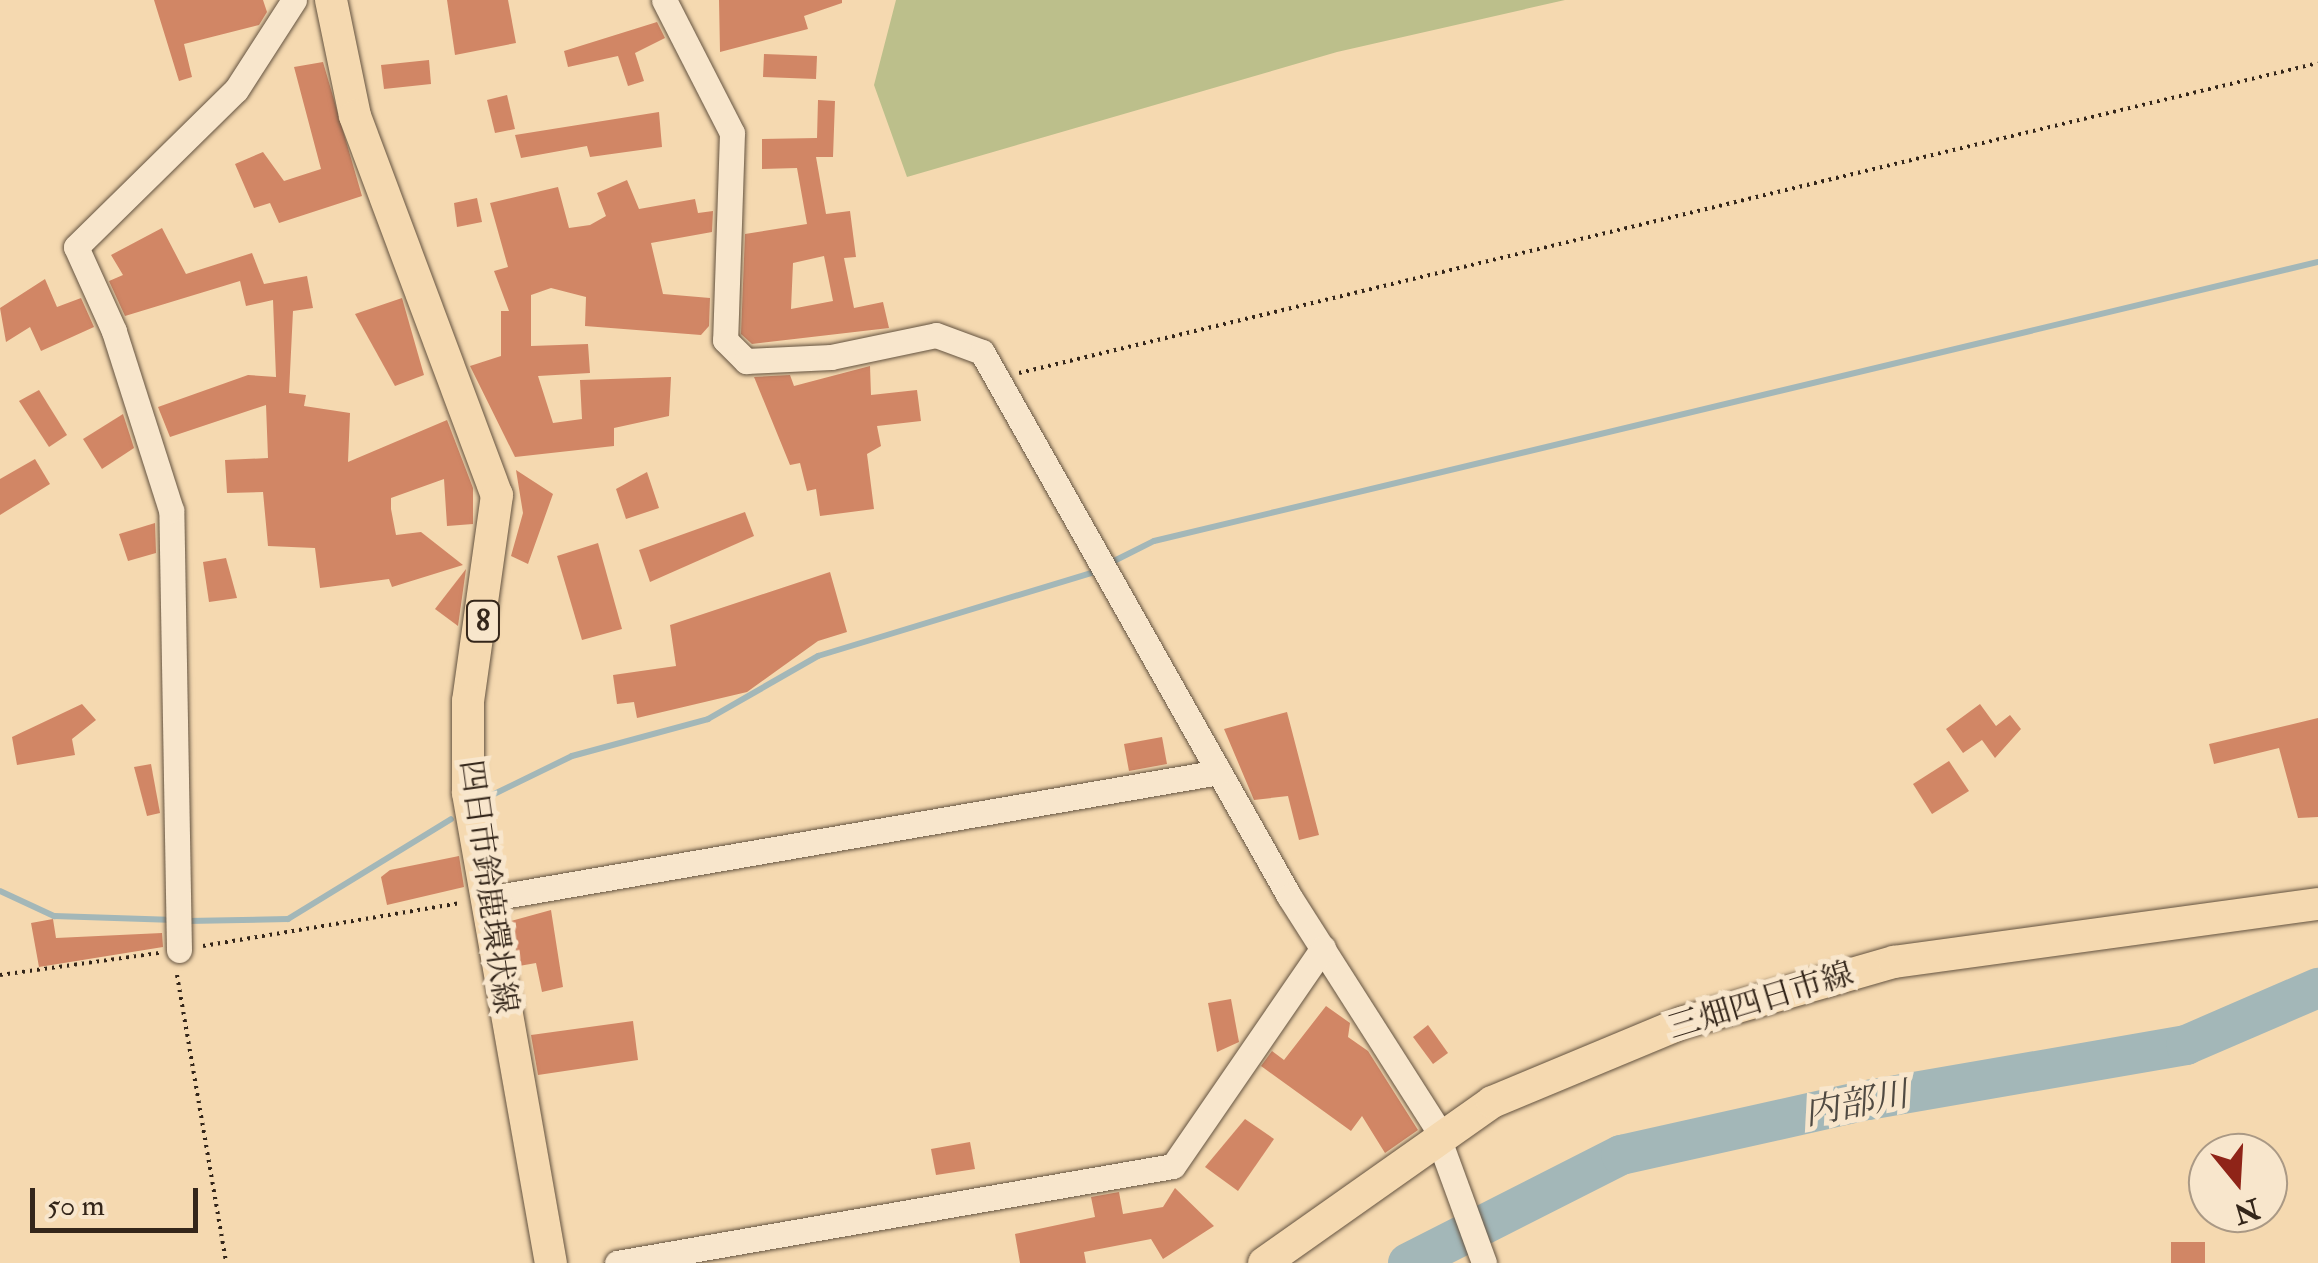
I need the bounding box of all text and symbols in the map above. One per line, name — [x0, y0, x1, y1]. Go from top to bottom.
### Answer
road number: 8 — [466, 596, 500, 646]
street label: 四日市鈴鹿環状線 — [451, 758, 525, 1016]
street label: 三畑四日市線 — [1664, 955, 1858, 1047]
water label: 内部川 — [1800, 1073, 1912, 1135]
north arrow — [2188, 1133, 2288, 1233]
scale bar — [35, 1168, 202, 1230]
text: 50 m — [47, 1187, 105, 1224]
text: N — [2229, 1190, 2264, 1231]

